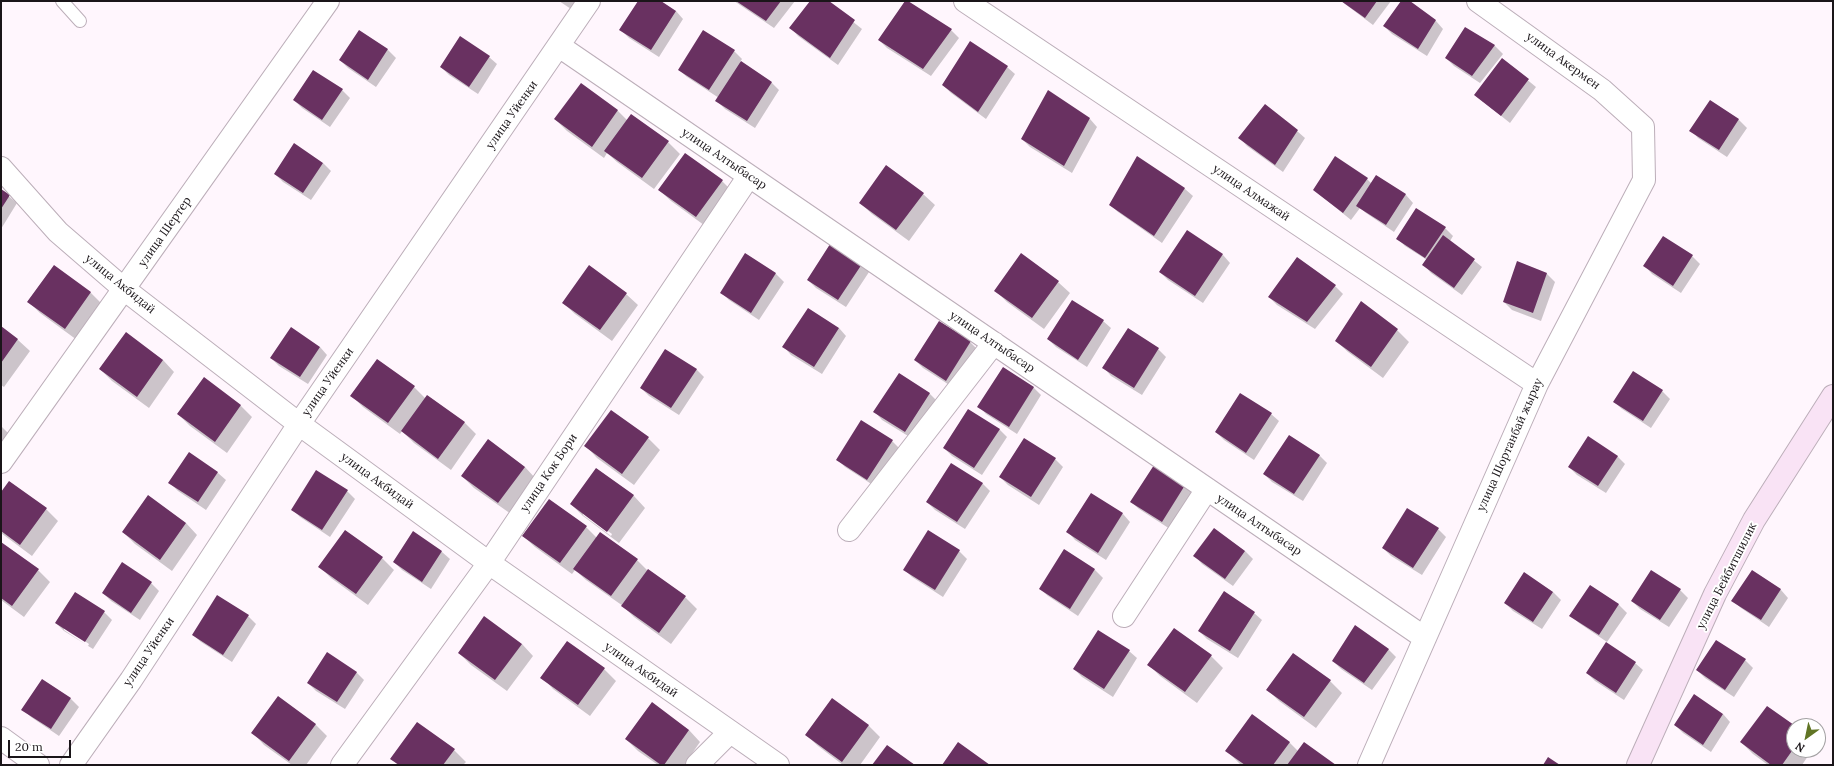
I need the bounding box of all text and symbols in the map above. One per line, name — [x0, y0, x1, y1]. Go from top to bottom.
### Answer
street label: улица Акермен — [1523, 29, 1603, 93]
street label: улица Уйенки — [483, 78, 541, 152]
street label: улица Алтыбасар — [679, 125, 769, 193]
street label: улица Алмажай — [1210, 162, 1292, 224]
street label: улица Шертер — [135, 194, 195, 270]
street label: улица Акбидай — [82, 251, 158, 317]
street label: улица Алтыбасар — [947, 308, 1037, 376]
street label: улица Уйенки — [299, 345, 357, 419]
street label: улица Шортанбай жырау — [1474, 376, 1546, 514]
street label: улица Кок Бори — [517, 431, 581, 515]
street label: улица Акбидай — [338, 450, 416, 512]
street label: улица Алтыбасар — [1214, 491, 1304, 559]
street label: улица Бейбитшилик — [1694, 520, 1760, 632]
street label: улица Уйенки — [121, 615, 177, 689]
street label: улица Акбидай — [601, 639, 681, 701]
north arrow — [1786, 718, 1826, 758]
scale bar — [10, 732, 73, 758]
text: 20 m — [15, 739, 43, 754]
text: N — [1793, 739, 1807, 755]

